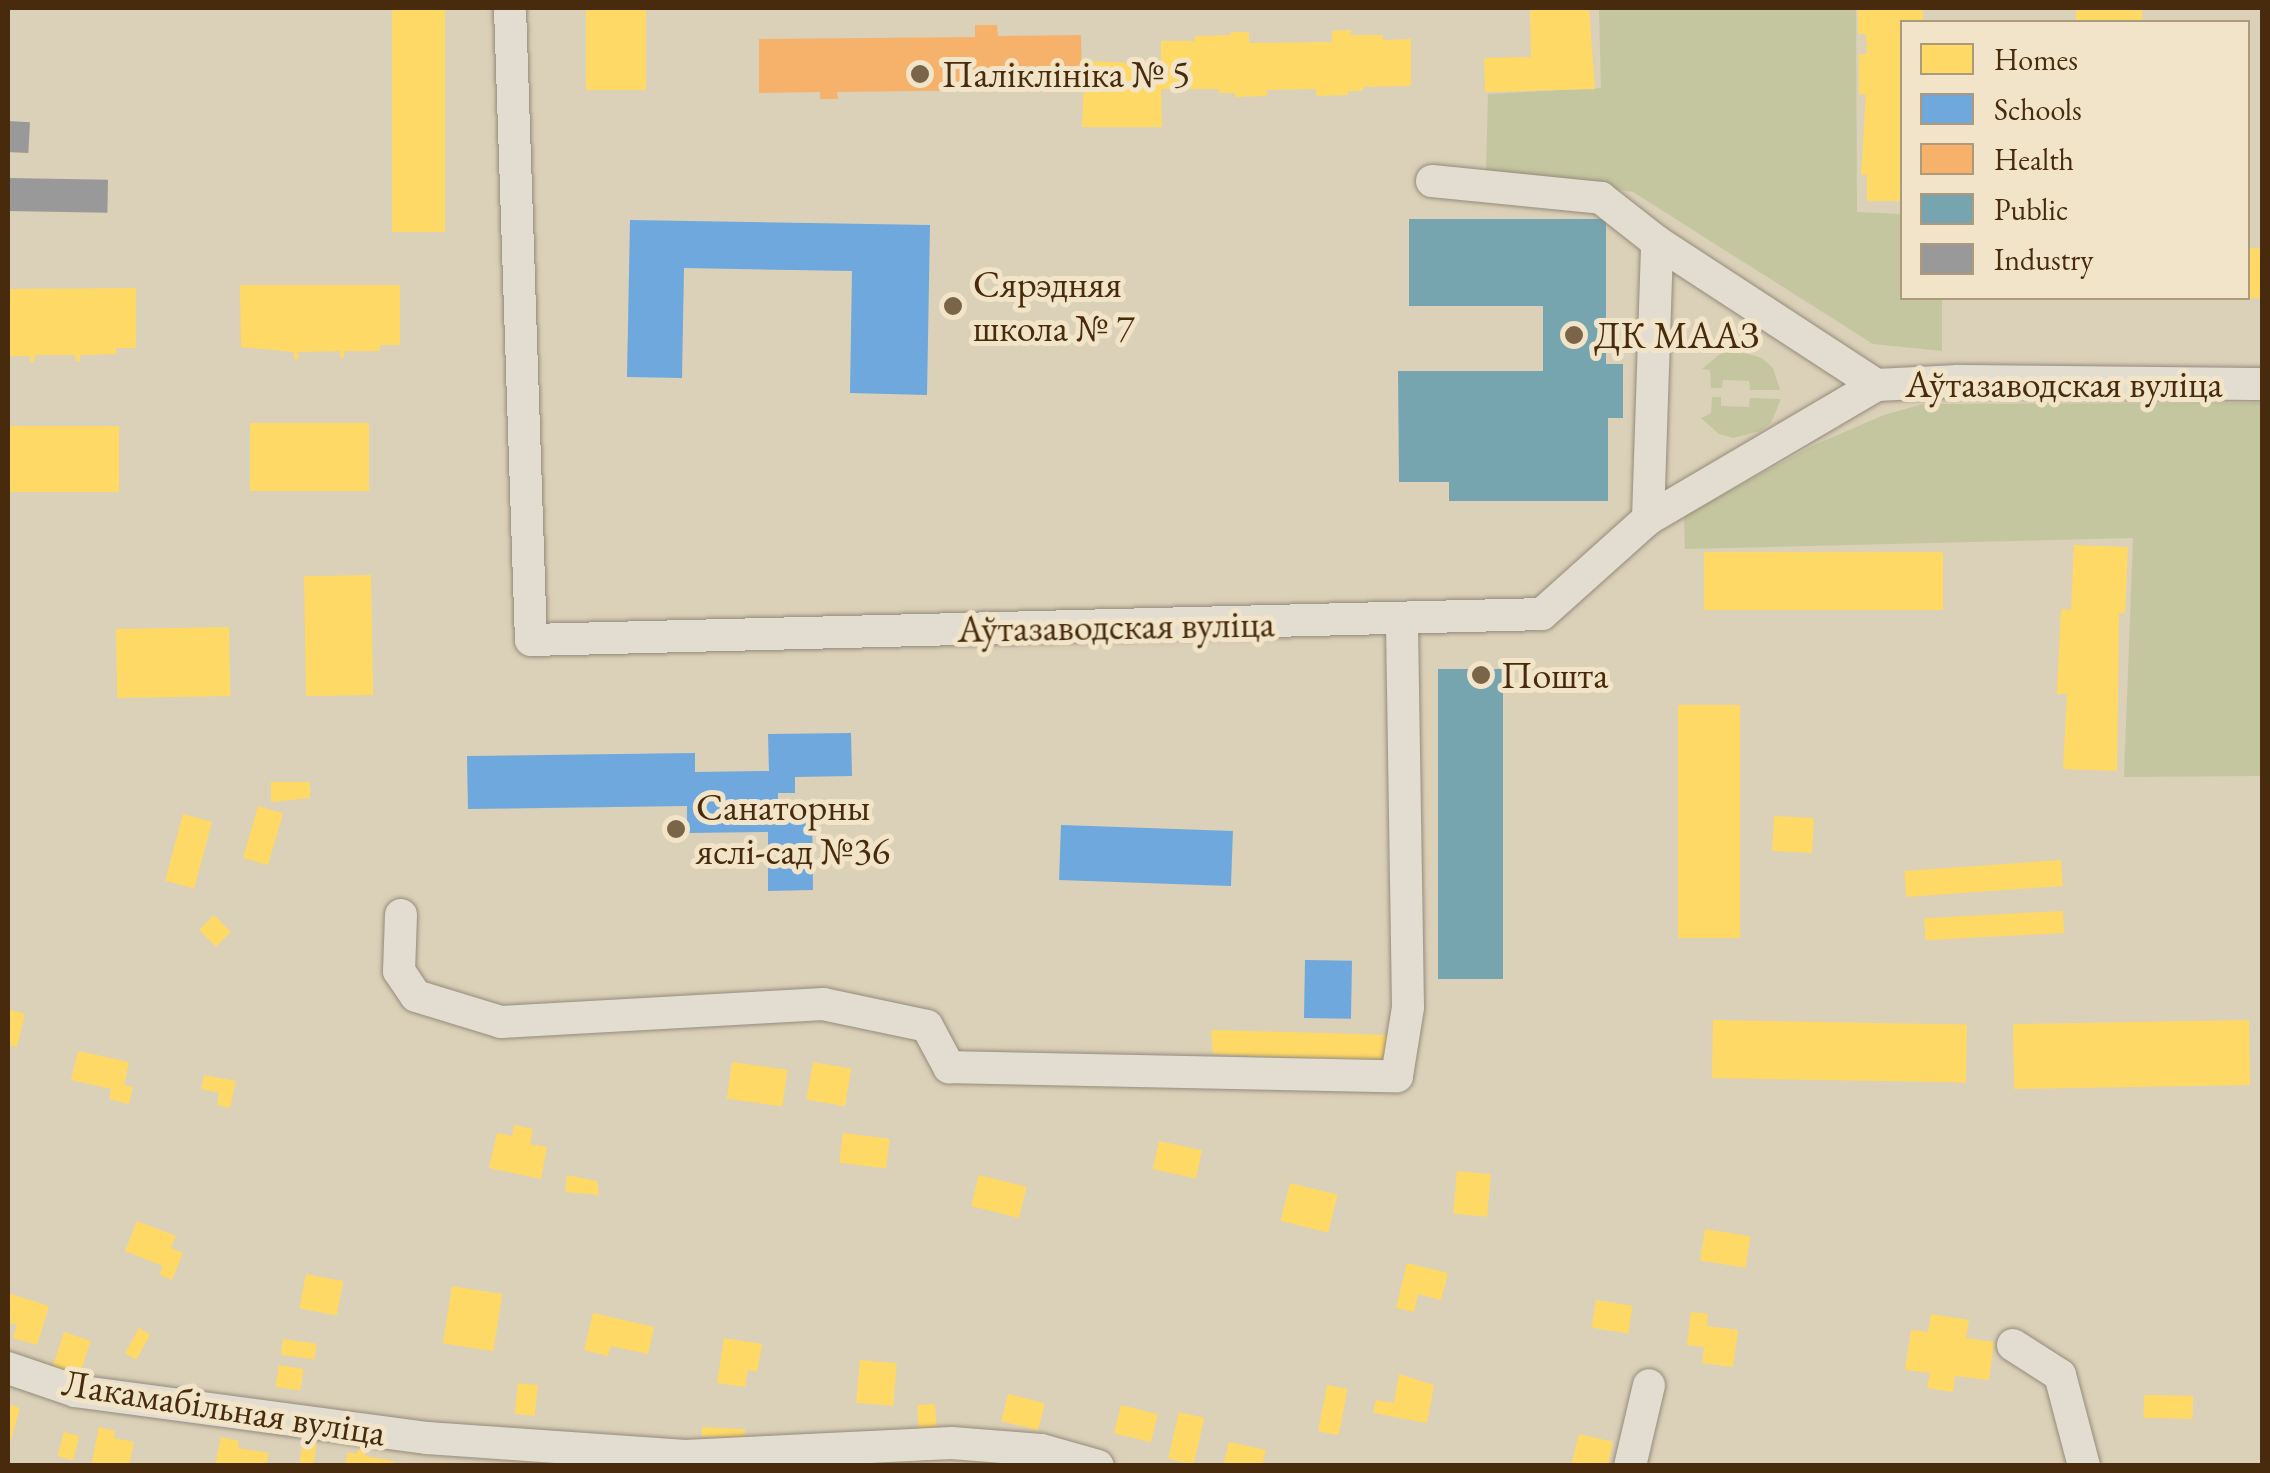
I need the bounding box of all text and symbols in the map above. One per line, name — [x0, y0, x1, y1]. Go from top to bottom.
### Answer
legend — [1900, 20, 2250, 300]
text: Homes — [1994, 40, 2078, 79]
place label: Паліклініка № 5 — [942, 51, 1190, 97]
marker: Паліклініка № 5 — [907, 61, 933, 87]
text: Schools — [1994, 90, 2082, 129]
text: Health — [1994, 140, 2074, 179]
text: Public — [1994, 190, 2068, 229]
text: Industry — [1994, 240, 2093, 279]
place label: Сярэдняя школа № 7 — [973, 261, 1134, 350]
marker: Сярэдняя школа № 7 — [942, 295, 964, 317]
place label: ДК МААЗ — [1594, 312, 1760, 358]
marker: ДК МААЗ — [1563, 324, 1585, 346]
street label: Аўтазаводская вуліца — [1905, 361, 2223, 407]
street label: Аўтазаводская вуліца — [957, 600, 1275, 652]
place label: Пошта — [1501, 652, 1608, 698]
marker: Пошта — [1470, 664, 1492, 686]
place label: Санаторны яслі-сад №36 — [696, 784, 890, 874]
marker: Санаторны яслі-сад №36 — [665, 818, 687, 840]
street label: Лакамабільная вуліца — [59, 1359, 389, 1455]

